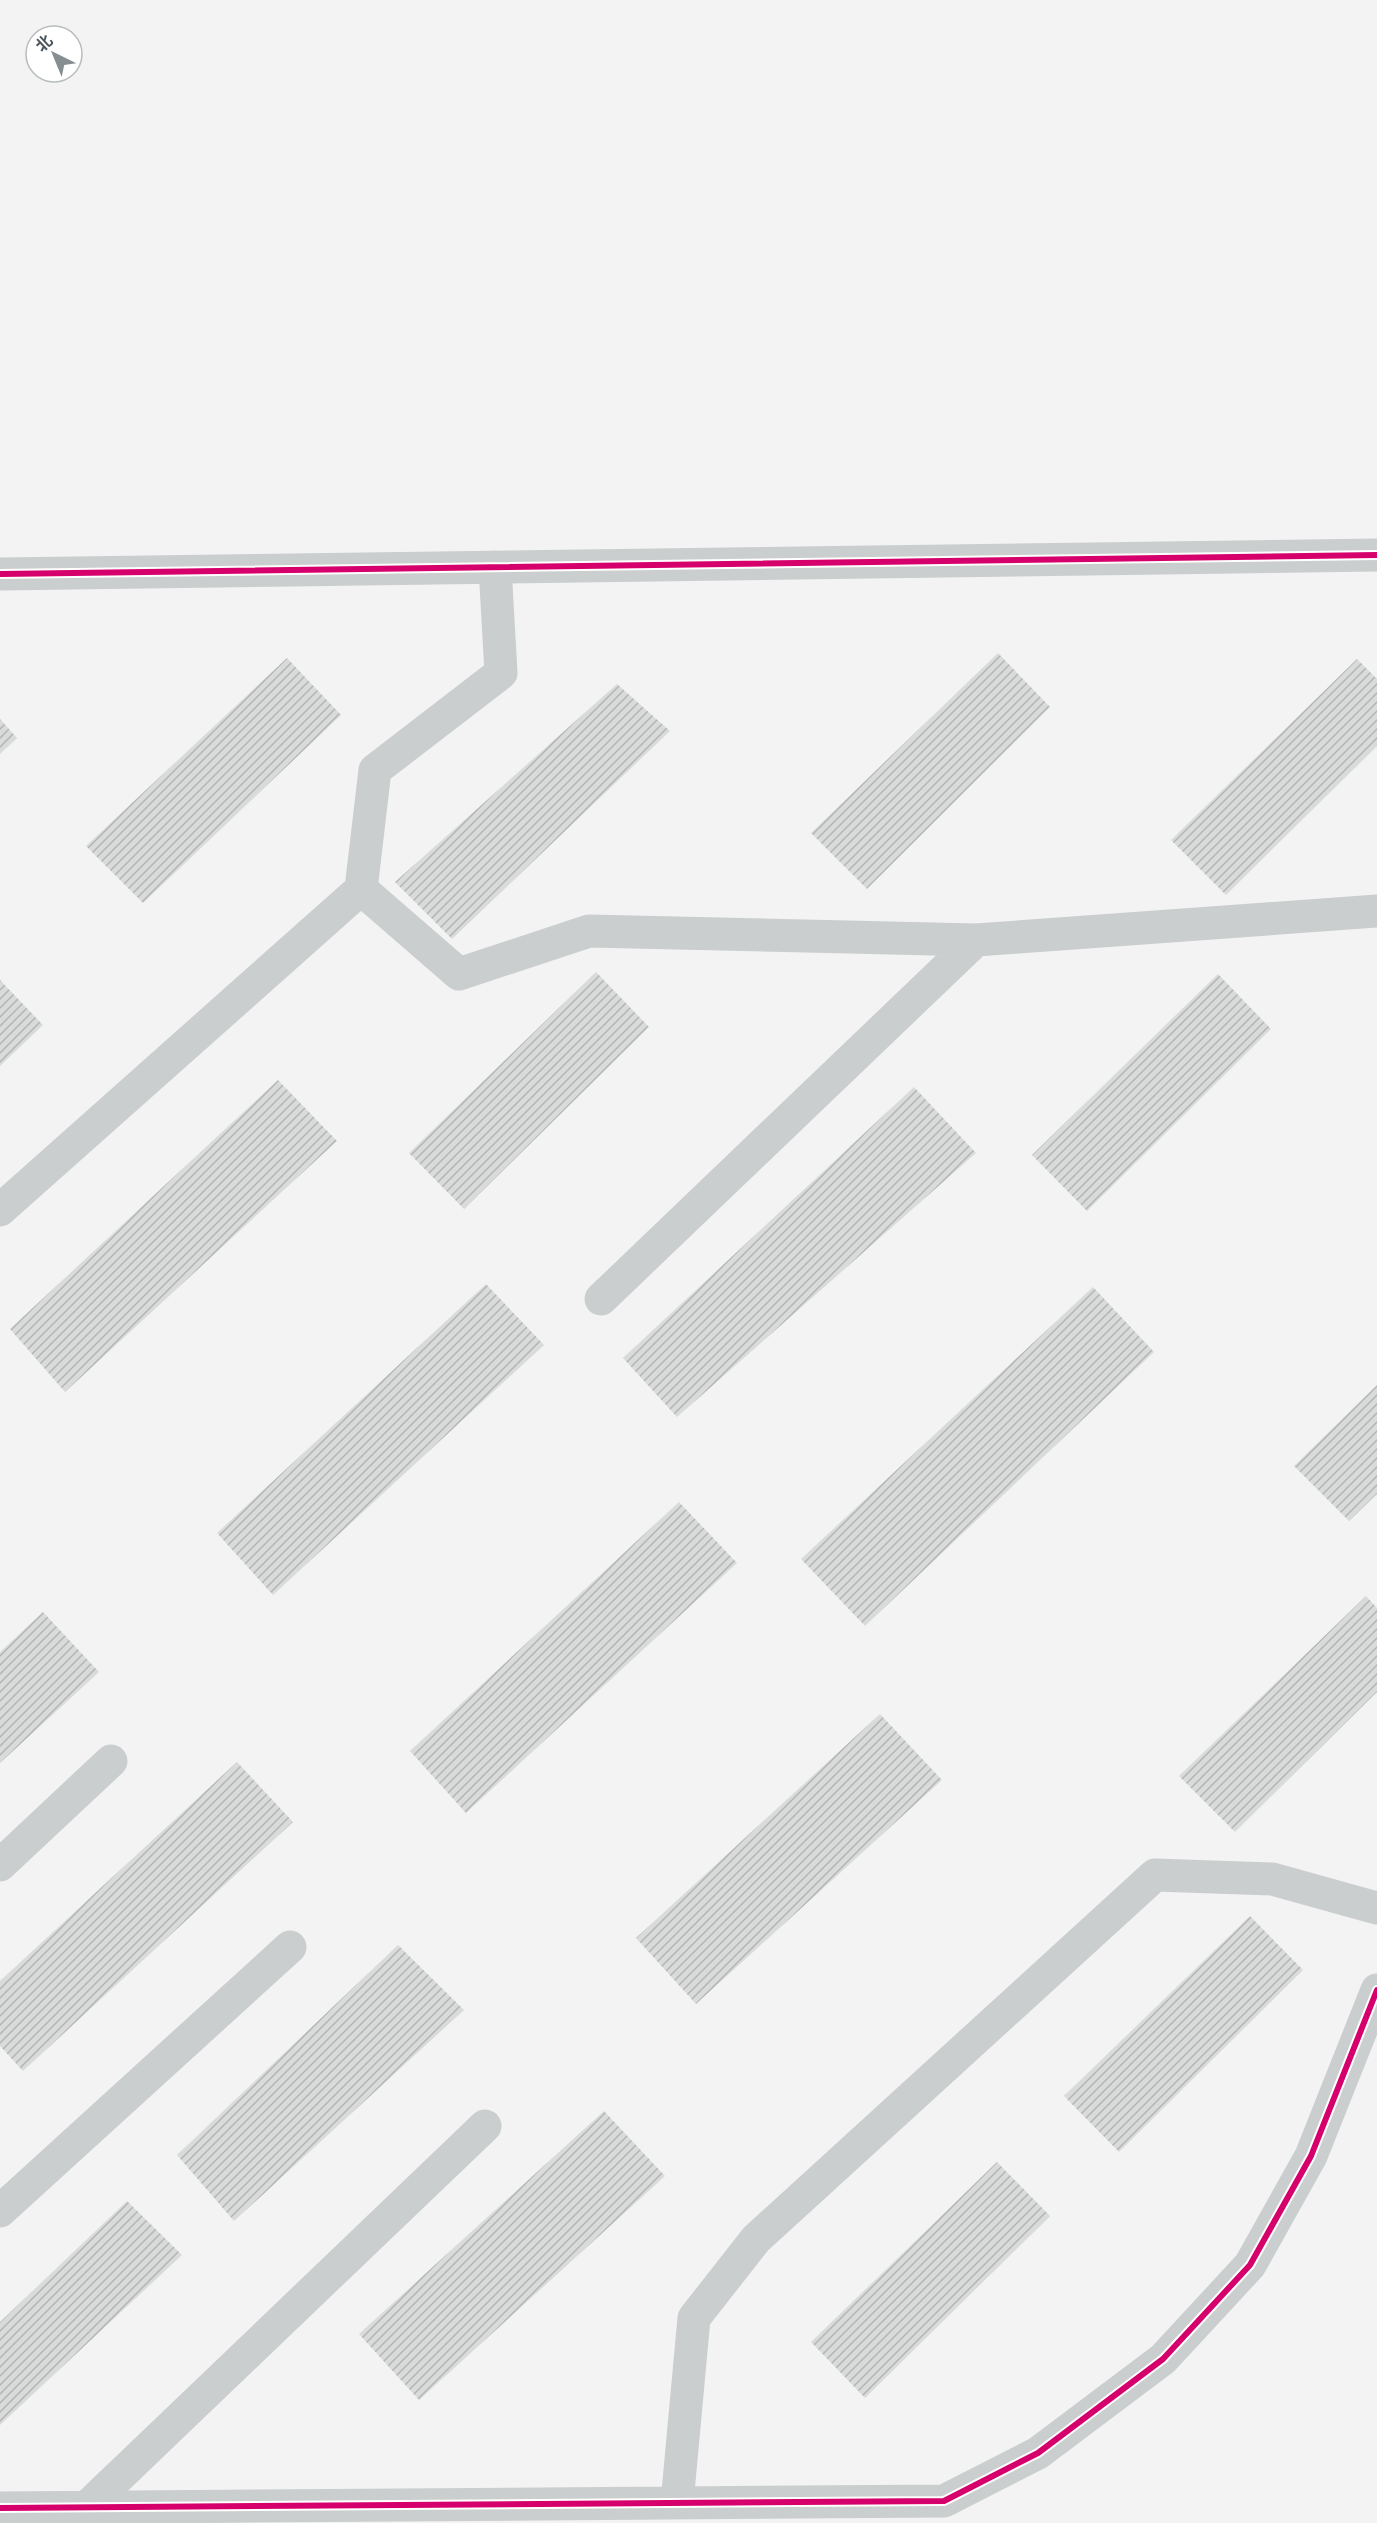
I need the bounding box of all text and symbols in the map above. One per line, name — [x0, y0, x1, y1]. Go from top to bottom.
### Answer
north arrow — [24, 24, 84, 84]
text: 北 — [32, 31, 56, 56]

